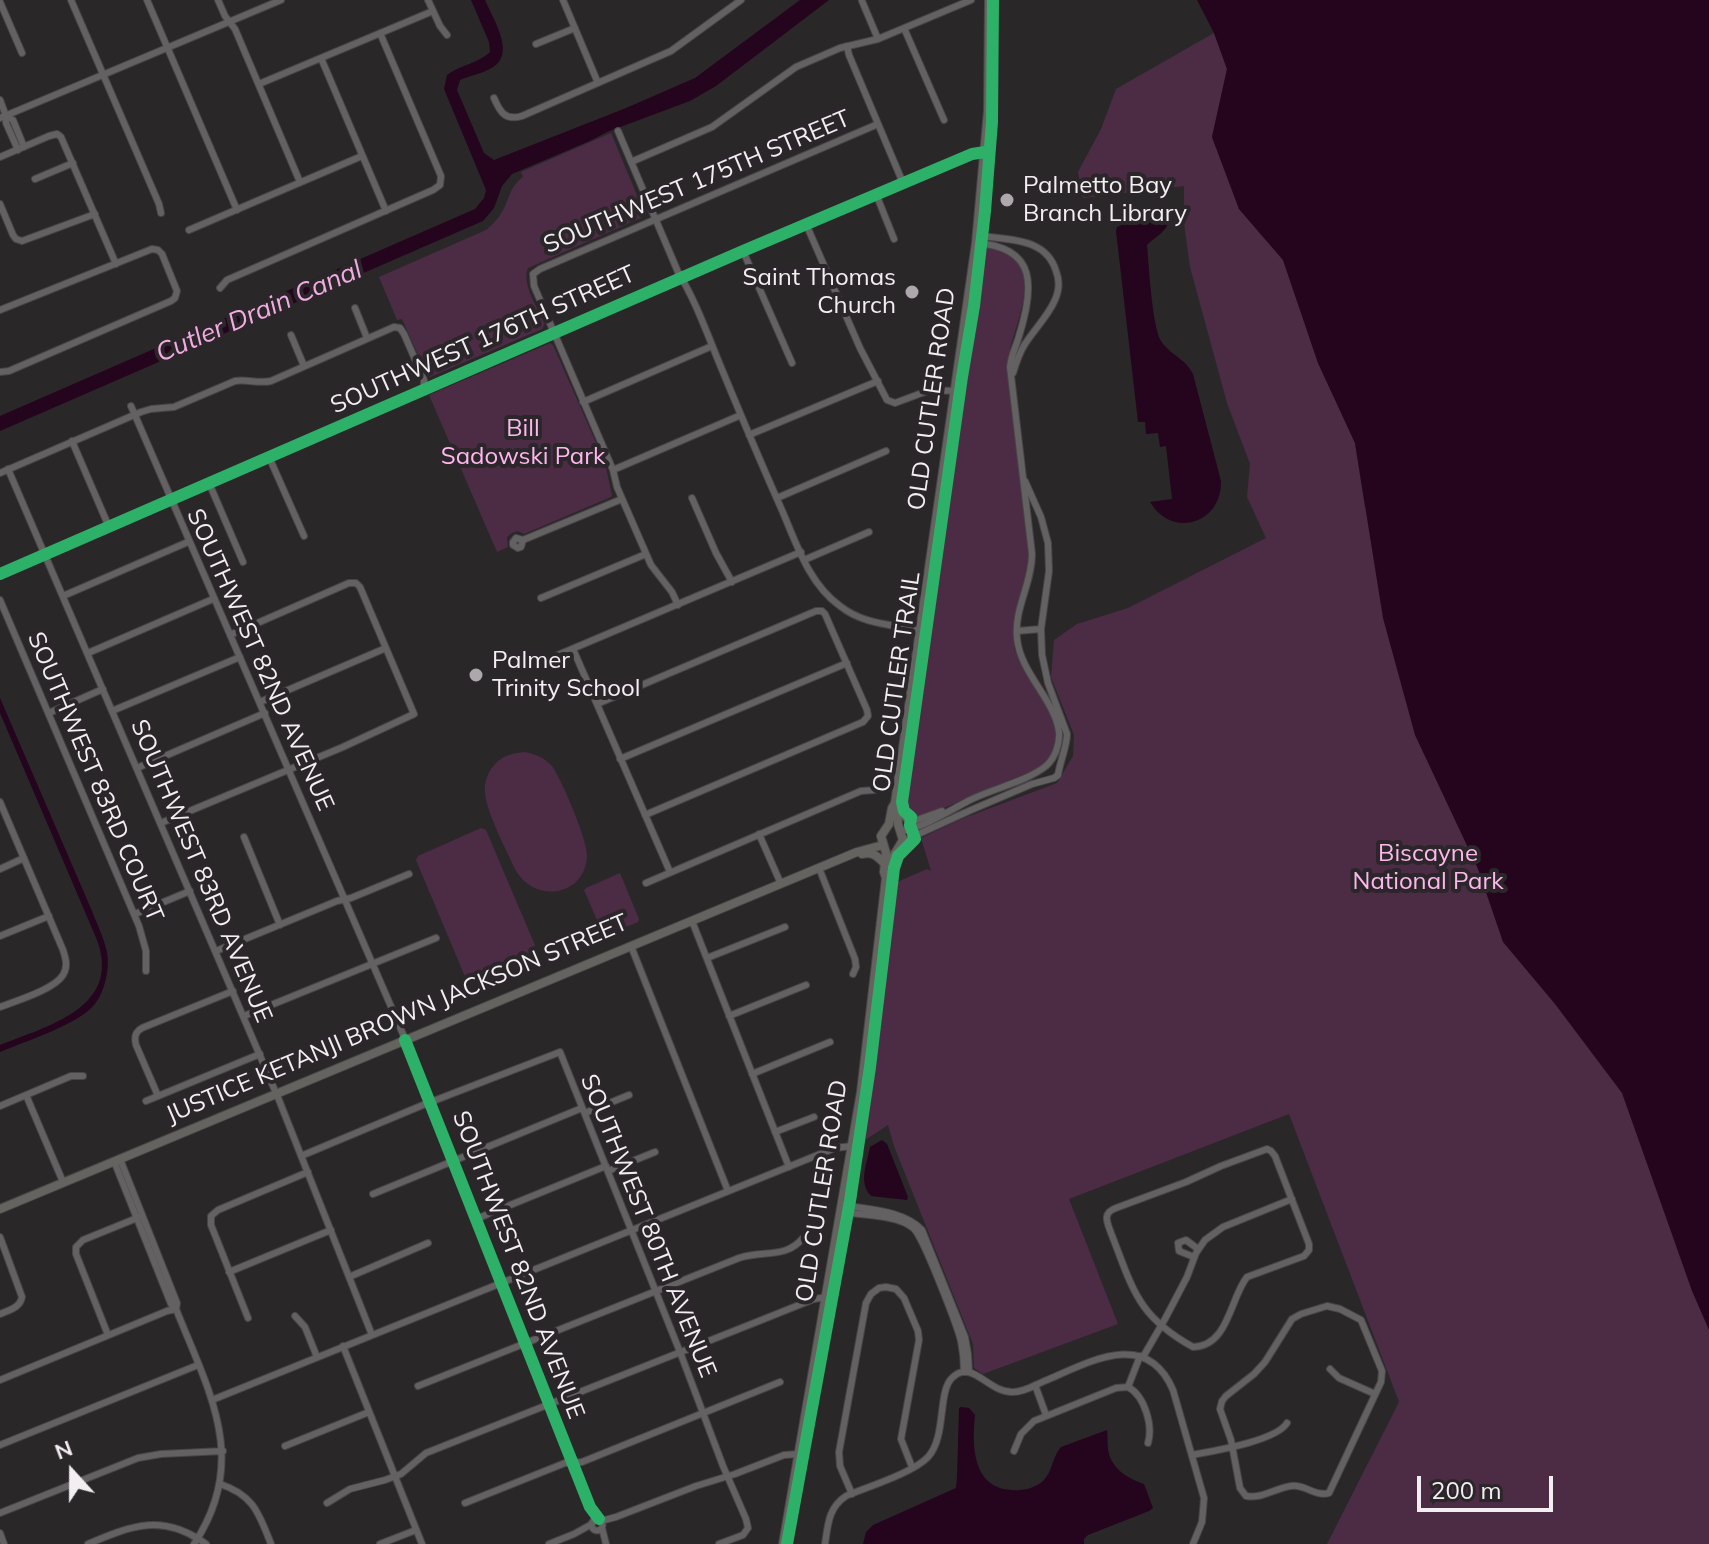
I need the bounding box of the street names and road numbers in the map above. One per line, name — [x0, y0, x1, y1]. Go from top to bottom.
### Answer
street label: SOUTHWEST 175TH STREET — [539, 104, 855, 260]
street label: SOUTHWEST 176TH STREET — [326, 260, 640, 420]
street label: OLD CUTLER ROAD — [902, 286, 962, 512]
street label: SOUTHWEST 82ND AVENUE — [180, 505, 340, 815]
street label: OLD CUTLER TRAIL — [867, 570, 927, 794]
street label: SOUTHWEST 83RD COURT — [21, 628, 169, 926]
street label: SOUTHWEST 83RD AVENUE — [124, 715, 278, 1027]
street label: JUSTICE KETANJI BROWN JACKSON STREET — [162, 908, 632, 1130]
street label: SOUTHWEST 80TH AVENUE — [574, 1070, 722, 1382]
street label: OLD CUTLER ROAD — [790, 1078, 854, 1304]
street label: SOUTHWEST 82ND AVENUE — [446, 1107, 590, 1423]

